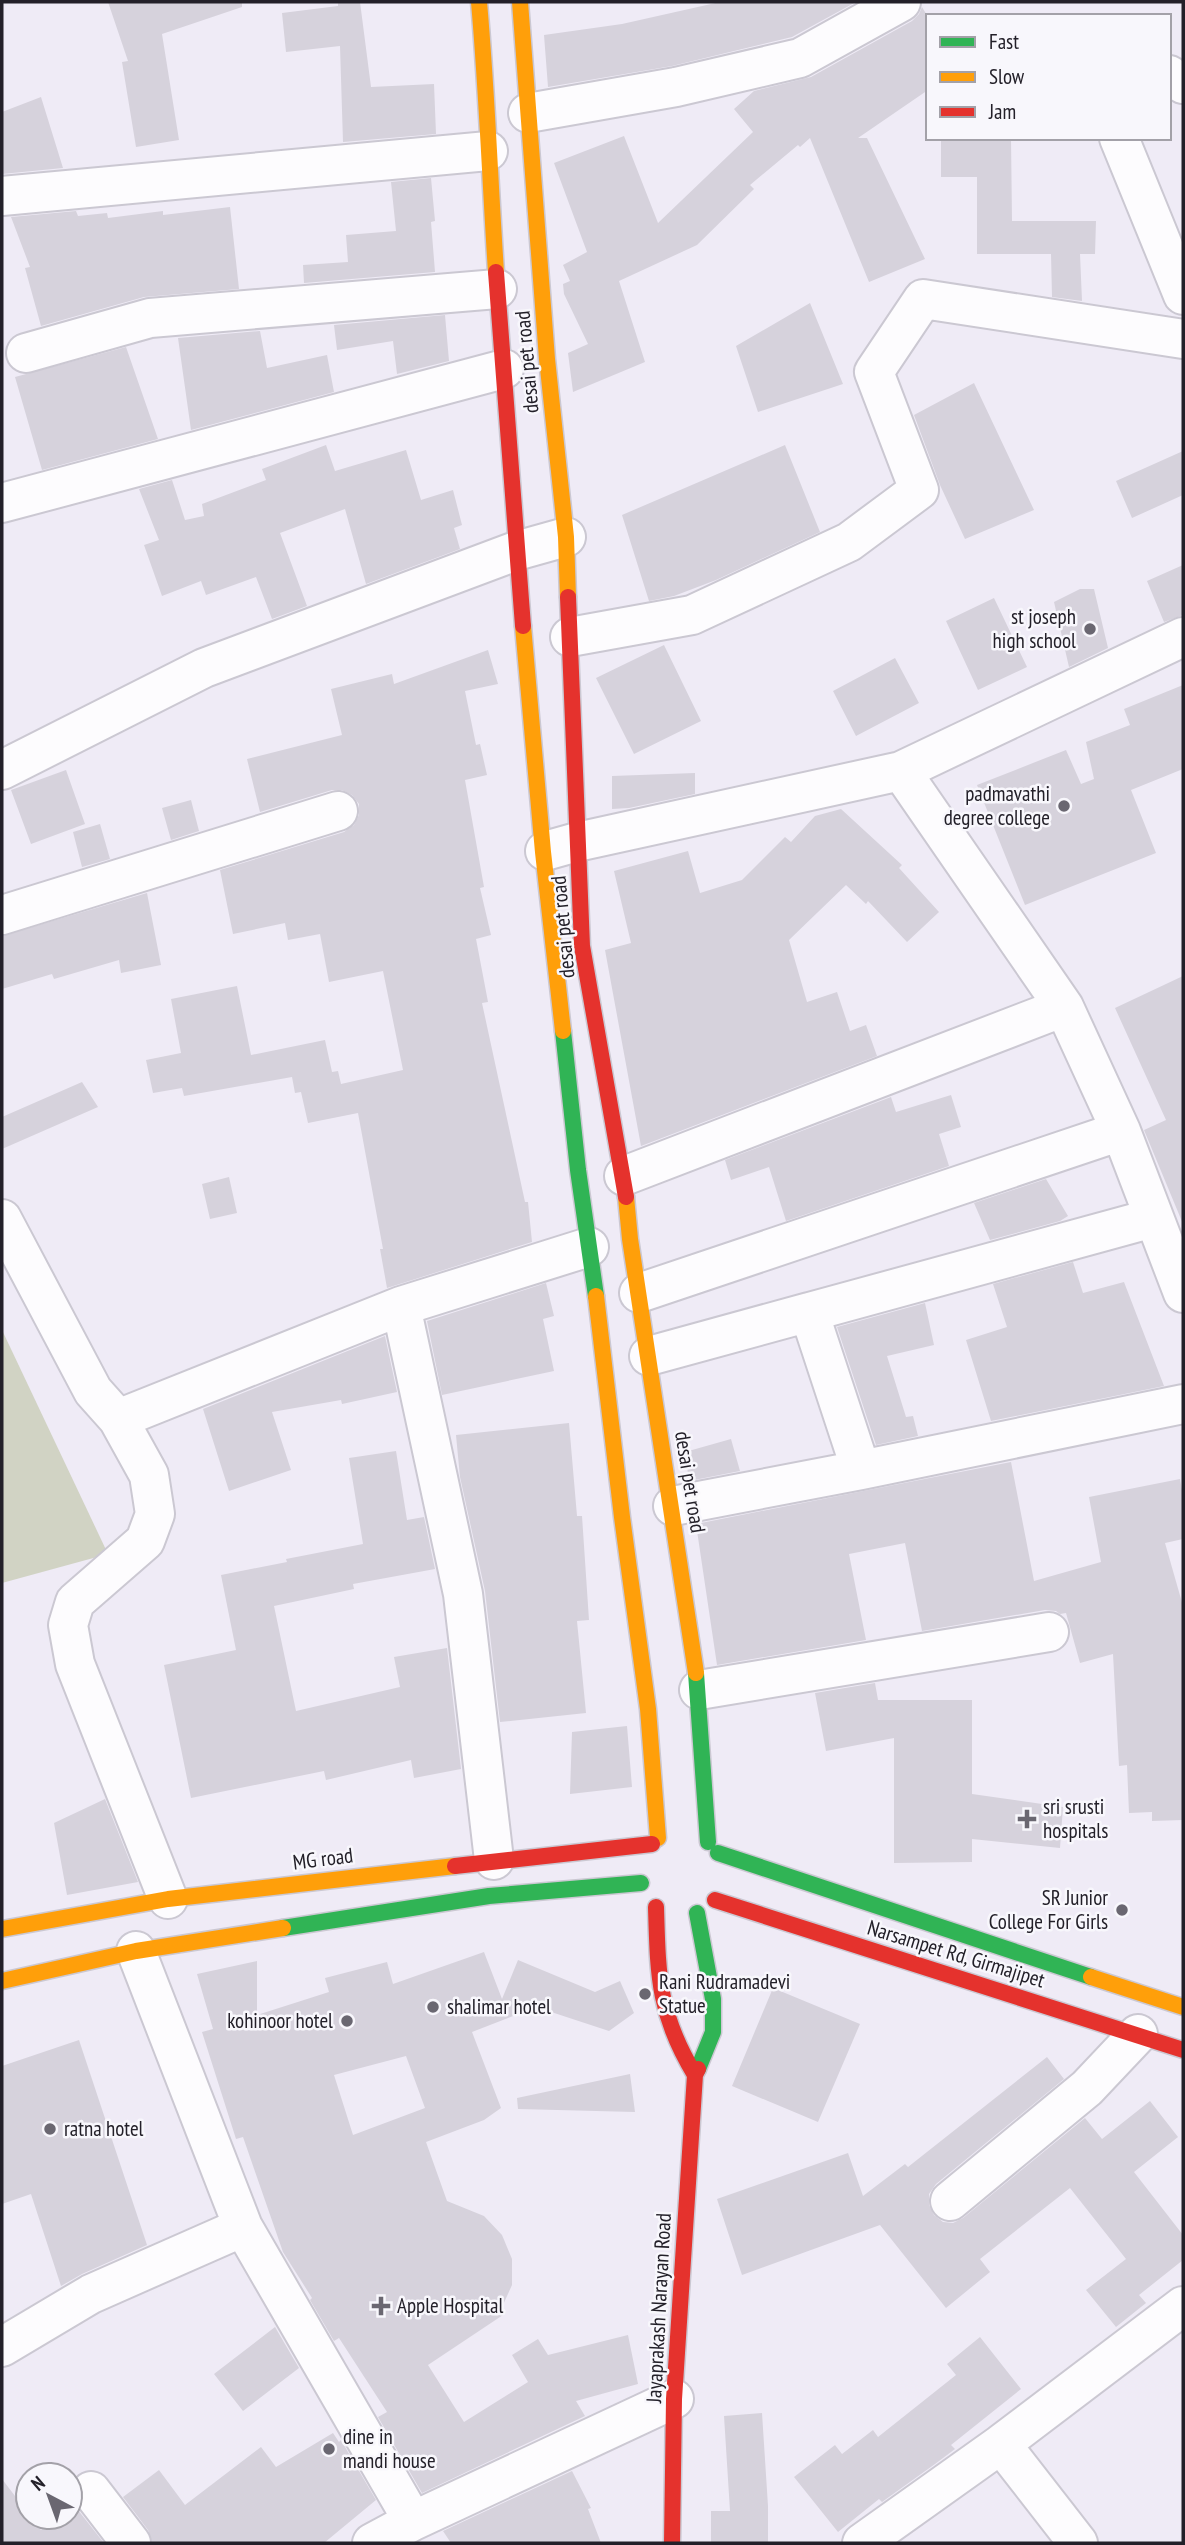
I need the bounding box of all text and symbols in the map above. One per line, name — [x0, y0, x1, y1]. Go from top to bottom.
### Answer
legend — [926, 14, 1171, 140]
text: Fast — [989, 28, 1019, 55]
text: Slow — [989, 63, 1025, 90]
text: Jam — [988, 98, 1016, 125]
street label: desai pet road — [509, 310, 544, 414]
place label: st joseph high school — [993, 603, 1076, 654]
marker: st joseph high school — [1082, 621, 1098, 637]
place label: padmavathi degree college — [944, 780, 1050, 831]
marker: padmavathi degree college — [1056, 798, 1072, 814]
street label: desai pet road — [545, 875, 580, 979]
street label: desai pet road — [669, 1429, 712, 1535]
place label: sri srusti hospitals — [1043, 1793, 1108, 1844]
marker: sri srusti hospitals — [1017, 1809, 1037, 1829]
street label: MG road — [291, 1841, 355, 1876]
place label: SR Junior College For Girls — [989, 1884, 1108, 1935]
marker: SR Junior College For Girls — [1114, 1902, 1130, 1918]
street label: Narsampet Rd, Girmajipet — [864, 1914, 1048, 1993]
place label: Rani Rudramadevi Statue — [659, 1968, 790, 2019]
marker: Rani Rudramadevi Statue — [637, 1986, 653, 2002]
place label: shalimar hotel — [447, 1993, 551, 2020]
marker: shalimar hotel — [425, 1999, 441, 2015]
place label: kohinoor hotel — [227, 2007, 333, 2034]
marker: kohinoor hotel — [339, 2013, 355, 2029]
place label: ratna hotel — [64, 2115, 144, 2142]
marker: ratna hotel — [42, 2121, 58, 2137]
street label: Jayaprakash Narayan Road — [640, 2212, 677, 2405]
place label: Apple Hospital — [397, 2292, 504, 2319]
marker: Apple Hospital — [371, 2296, 391, 2316]
place label: dine in mandi house — [343, 2423, 436, 2474]
marker: dine in mandi house — [321, 2441, 337, 2457]
north arrow — [14, 2461, 84, 2531]
text: N — [26, 2471, 50, 2496]

